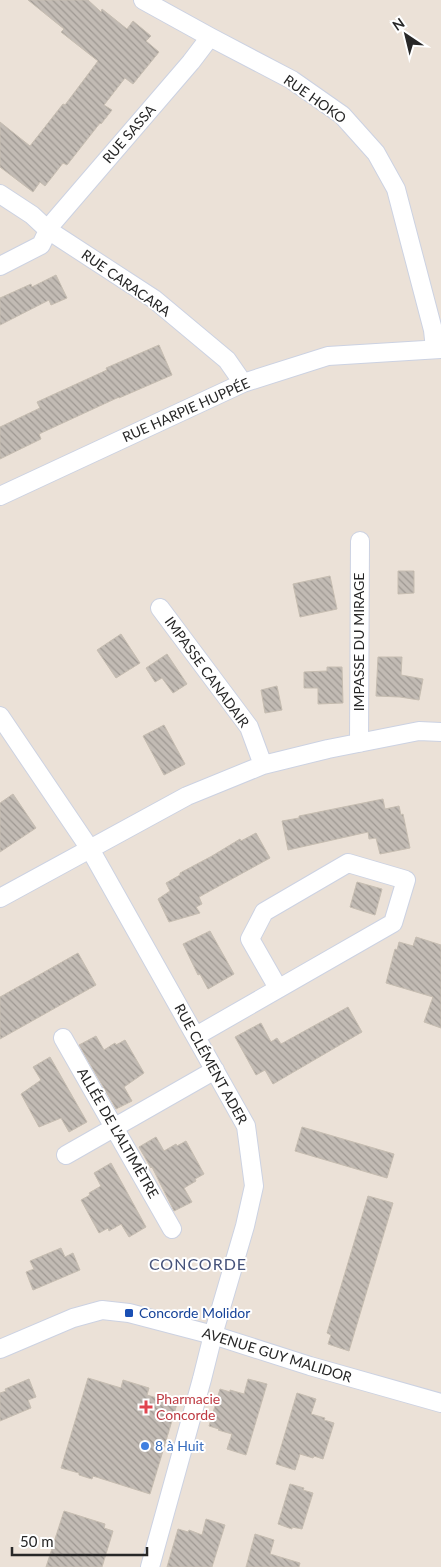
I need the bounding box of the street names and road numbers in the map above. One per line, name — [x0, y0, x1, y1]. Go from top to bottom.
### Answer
street label: RUE HOKO — [281, 71, 350, 126]
street label: RUE SASSA — [99, 101, 159, 166]
street label: RUE CARACARA — [79, 246, 174, 320]
street label: RUE HARPIE HUPPÉE — [119, 374, 252, 445]
street label: IMPASSE DU MIRAGE — [350, 573, 367, 711]
street label: IMPASSE CANADAIR — [162, 613, 253, 730]
street label: RUE CLÉMENT ADER — [171, 1001, 252, 1127]
street label: ALLÉE DE L'ALTIMÈTRE — [74, 1065, 163, 1201]
street label: AVENUE GUY MALIDOR — [200, 1324, 354, 1385]

